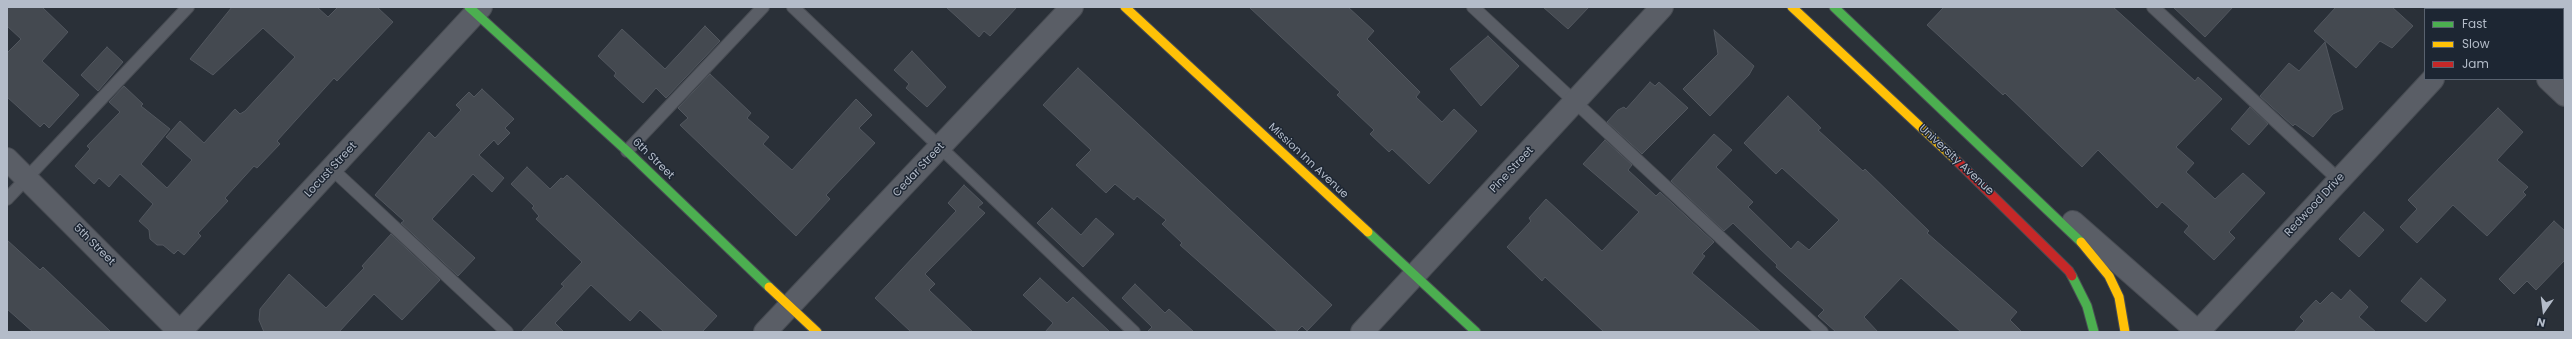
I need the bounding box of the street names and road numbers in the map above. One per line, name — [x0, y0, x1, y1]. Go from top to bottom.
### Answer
street label: Mission Inn Avenue — [1265, 121, 1351, 201]
street label: University Avenue — [1916, 122, 1996, 198]
street label: 6th Street — [629, 136, 677, 182]
street label: Locust Street — [302, 140, 360, 200]
street label: Cedar Street — [890, 140, 948, 200]
street label: Pine Street — [1487, 144, 1537, 196]
street label: Redwood Drive — [2282, 171, 2348, 239]
street label: 5th Street — [71, 222, 117, 268]

